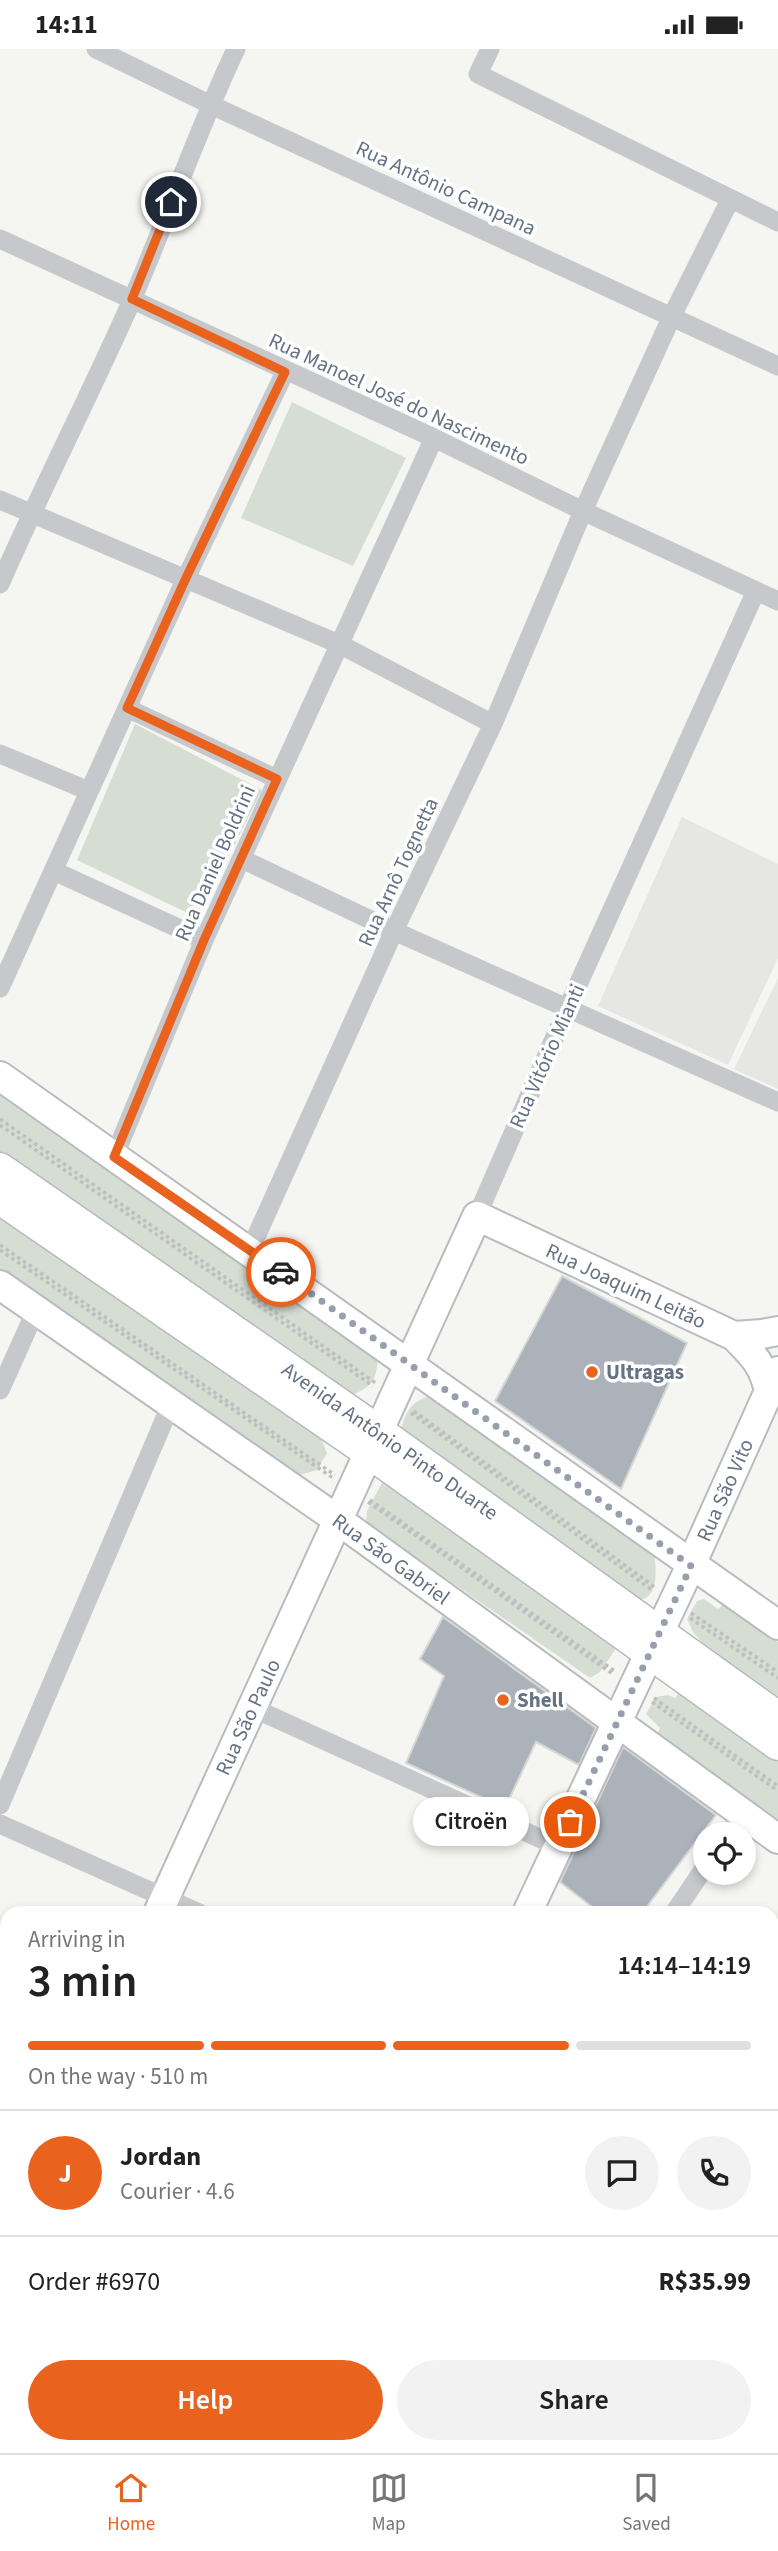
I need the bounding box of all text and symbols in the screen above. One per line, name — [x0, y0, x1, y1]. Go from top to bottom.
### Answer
text: 14:11 — [35, 6, 98, 43]
street label: Rua Antônio Campana — [351, 133, 541, 243]
pin — [141, 172, 201, 232]
icon: home — [152, 183, 190, 221]
street label: Rua Manoel José do Nascimento — [264, 325, 534, 473]
street label: Rua Daniel Boldrini — [167, 780, 263, 946]
street label: Rua Arnô Tognetta — [350, 793, 446, 951]
street label: Rua Vitório Mianti — [502, 979, 592, 1133]
street label: Rua Joaquim Leitão — [541, 1236, 711, 1336]
courier — [246, 1237, 316, 1307]
icon: car — [262, 1253, 300, 1291]
street label: Avenida Antônio Pinto Duarte — [276, 1355, 504, 1527]
place label: Ultragas — [606, 1357, 684, 1387]
marker: Ultragas — [584, 1364, 600, 1380]
street label: Rua São Vito — [689, 1434, 761, 1546]
street label: Rua São Gabriel — [326, 1506, 456, 1612]
street label: Rua São Paulo — [208, 1654, 288, 1780]
place label: Shell — [517, 1685, 564, 1715]
marker: Shell — [495, 1692, 511, 1708]
pin — [540, 1792, 600, 1852]
callout: Citroën — [412, 1797, 528, 1847]
icon: bag — [551, 1803, 589, 1841]
text: Citroën — [434, 1805, 508, 1838]
map controls — [693, 1822, 756, 1885]
button: locate — [693, 1822, 756, 1885]
text: Arriving in — [28, 1923, 126, 1956]
text: 14:14–14:19 — [618, 1947, 751, 1984]
text: 3 min — [28, 1949, 137, 2014]
text: On the way · 510 m — [28, 2060, 208, 2093]
button: chat — [585, 2136, 659, 2210]
button: phone — [677, 2136, 751, 2210]
text: Jordan — [120, 2138, 201, 2175]
text: J — [58, 2155, 72, 2192]
text: Courier · 4.6 — [120, 2175, 235, 2208]
text: Order #6970 — [28, 2263, 160, 2300]
text: R$35.99 — [659, 2263, 751, 2300]
button: Help — [28, 2360, 383, 2440]
button: Share — [397, 2360, 751, 2440]
tab: Home — [107, 2469, 155, 2538]
tab: Map — [370, 2469, 408, 2538]
tab: Saved — [622, 2469, 671, 2538]

